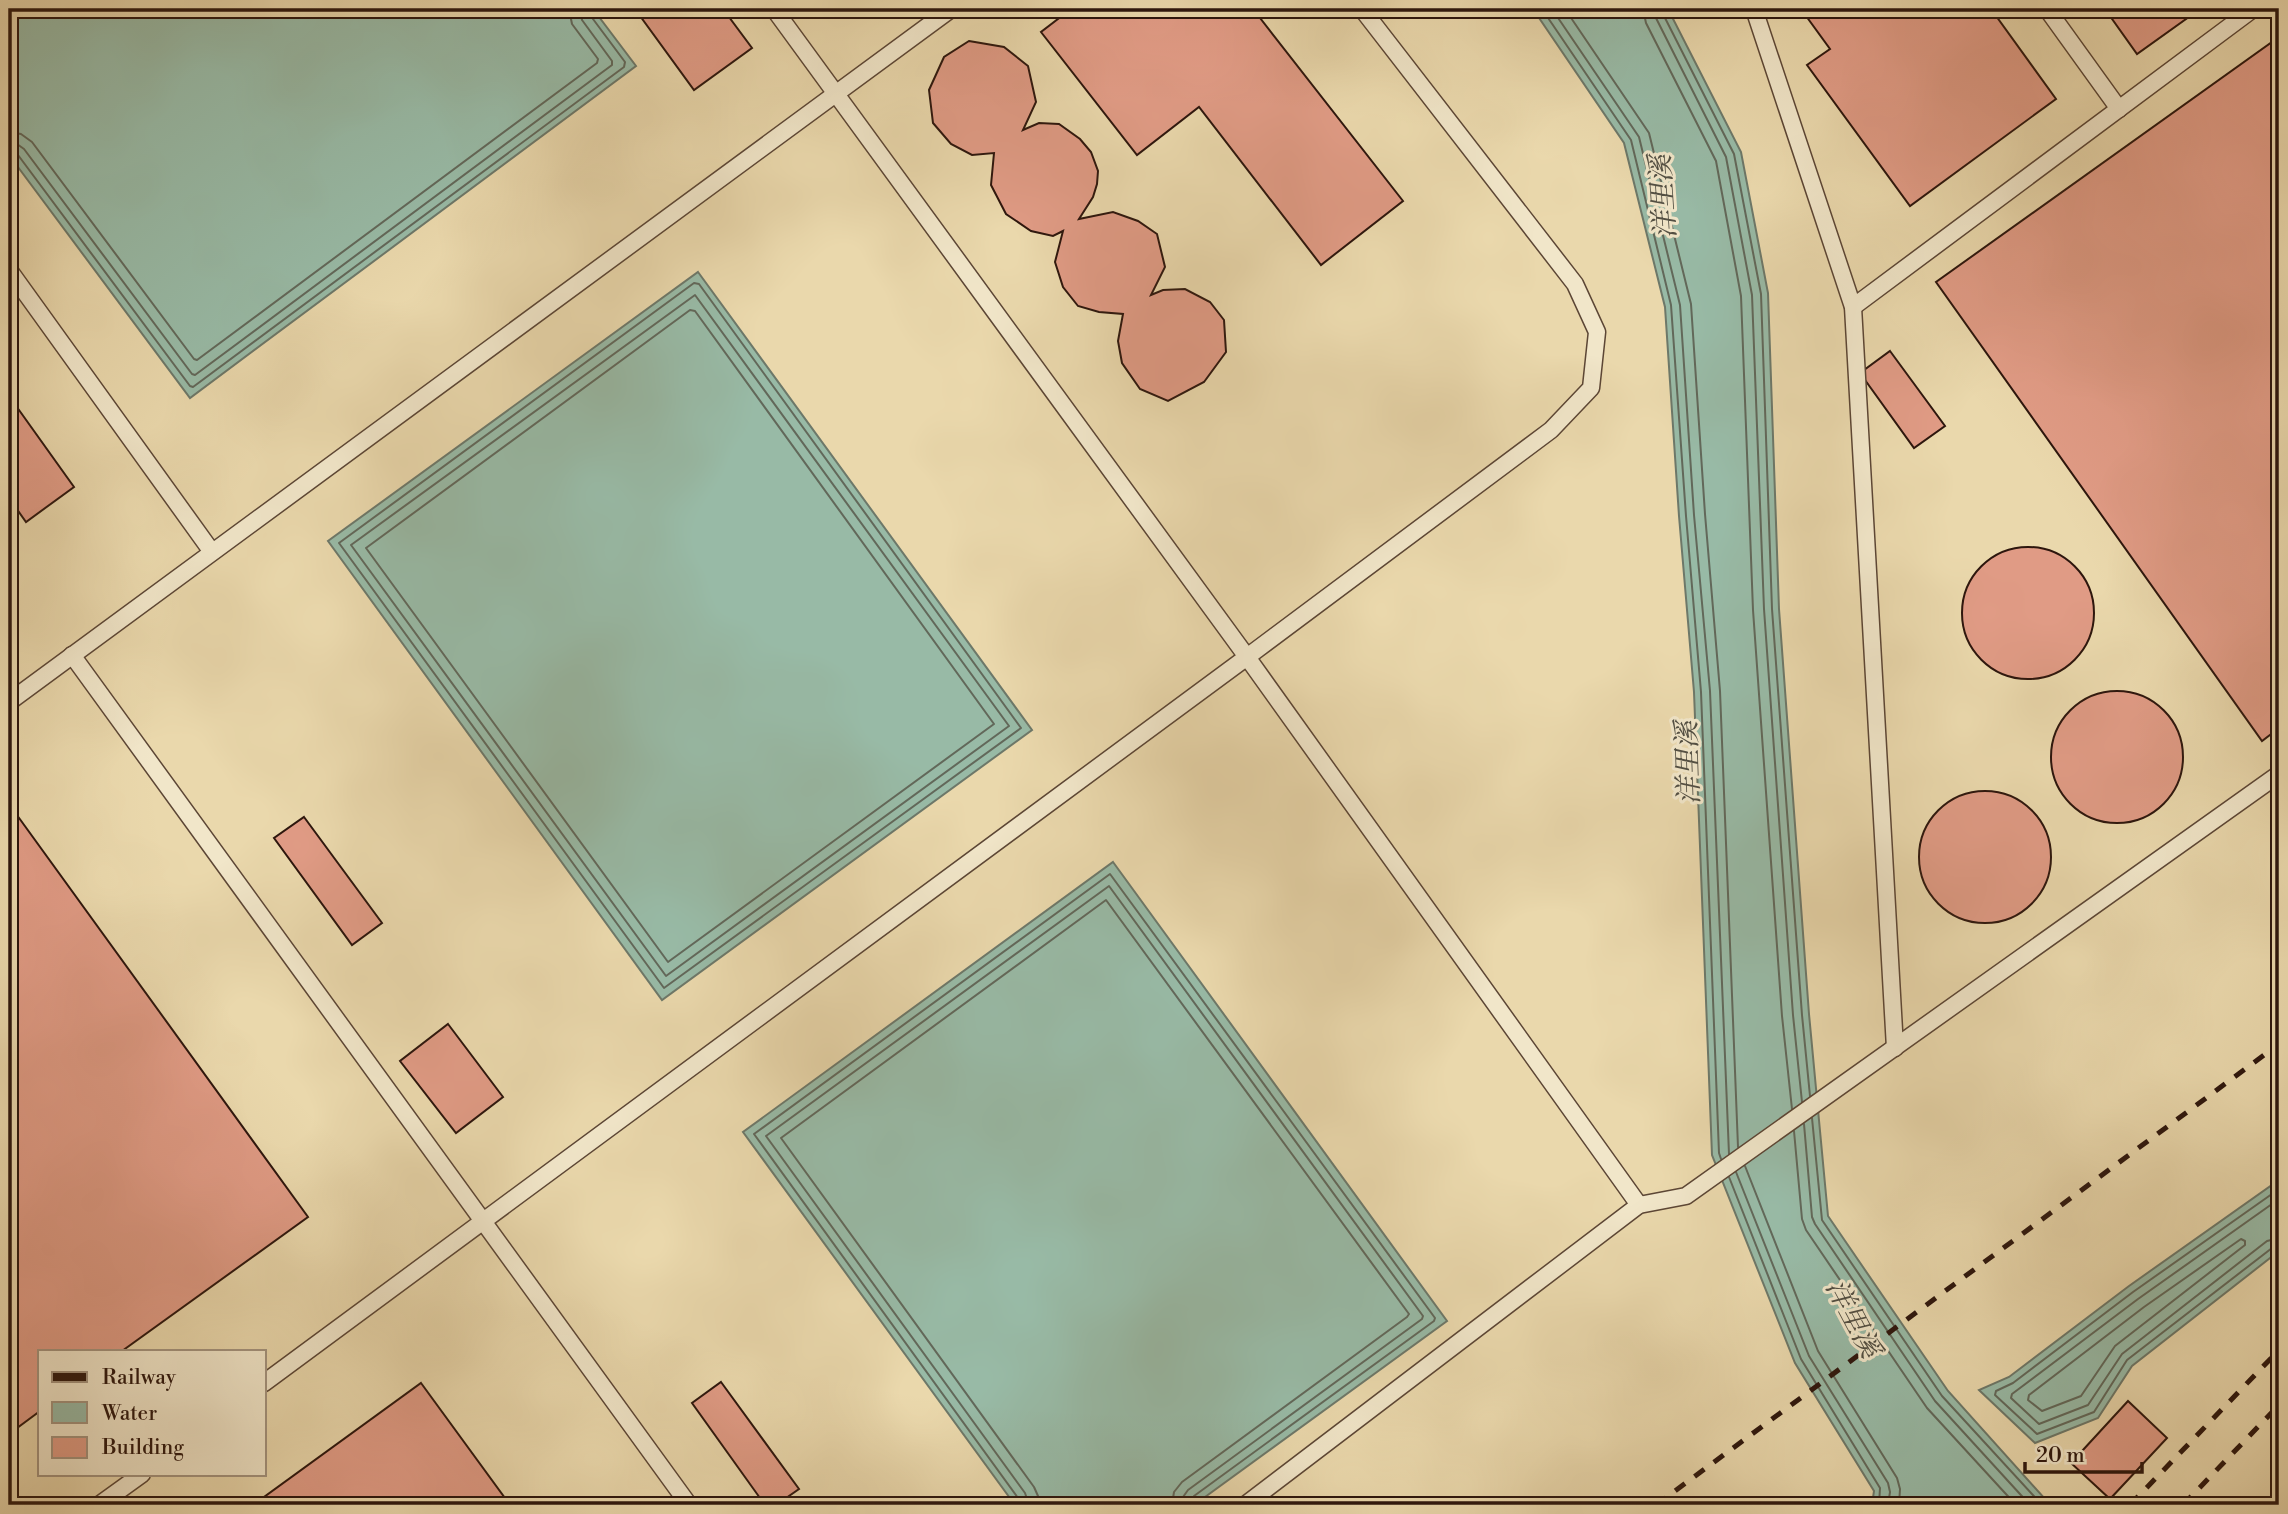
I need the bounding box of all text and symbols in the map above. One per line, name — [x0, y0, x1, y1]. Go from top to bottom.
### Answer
water label: 洋里溪 — [1643, 151, 1684, 240]
water label: 洋里溪 — [1669, 717, 1707, 806]
water label: 洋里溪 — [1818, 1273, 1889, 1367]
legend — [38, 1350, 266, 1476]
text: Railway — [102, 1365, 177, 1391]
text: Water — [101, 1401, 157, 1427]
scale bar — [2025, 1430, 2143, 1474]
text: Building — [101, 1435, 184, 1461]
text: 20 m — [2036, 1443, 2085, 1469]

